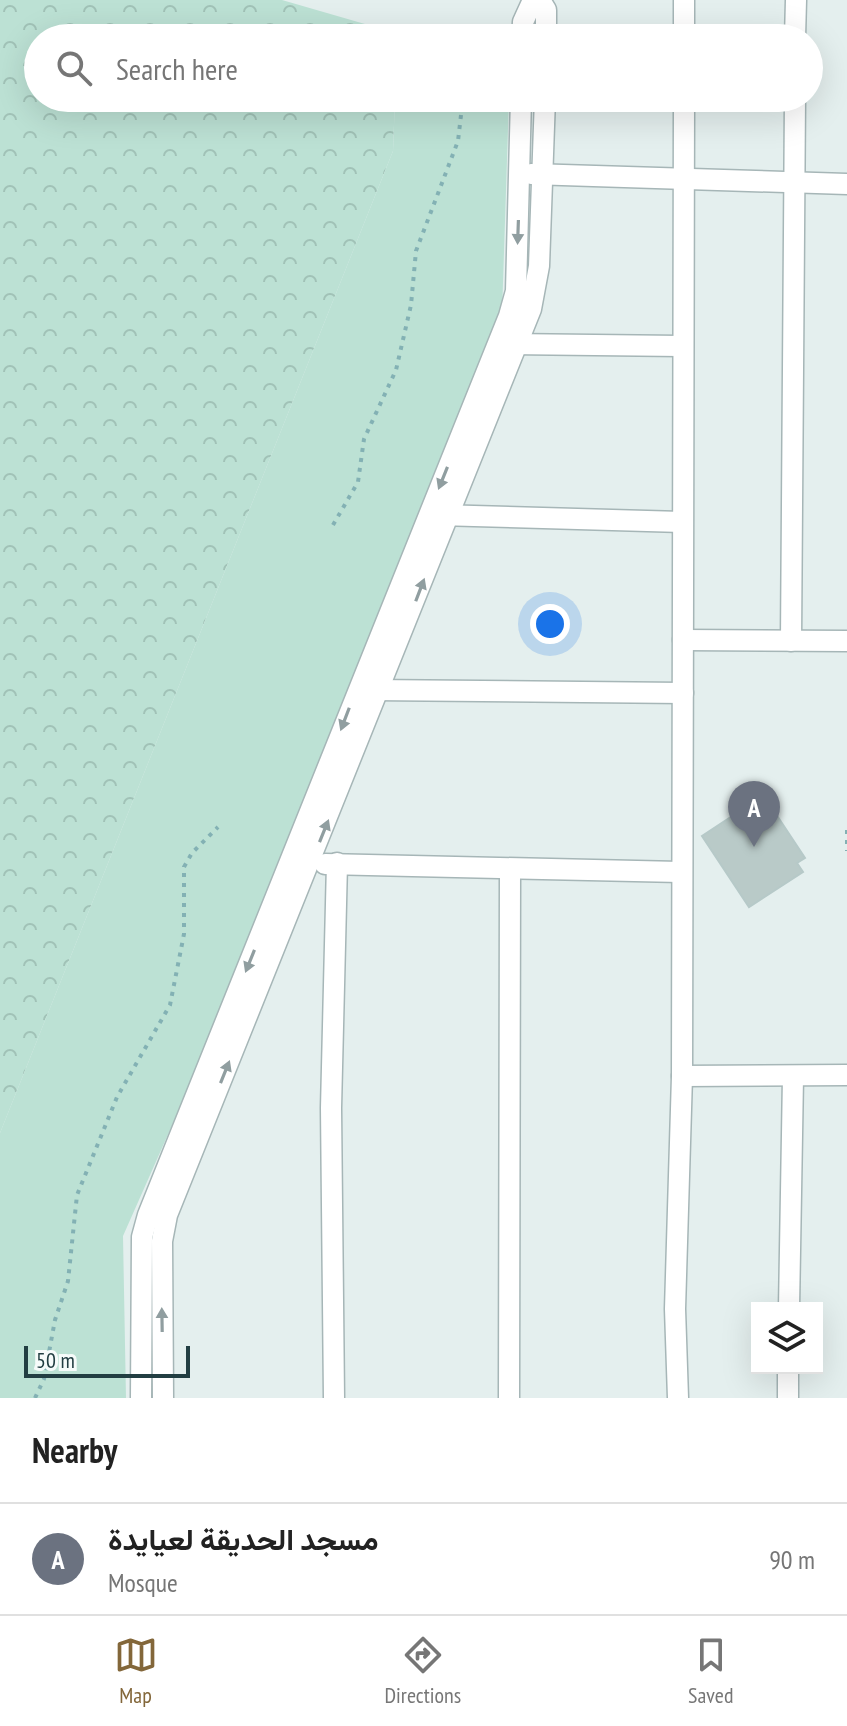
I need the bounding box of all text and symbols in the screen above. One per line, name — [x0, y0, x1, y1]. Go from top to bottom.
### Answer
search box — [24, 24, 823, 112]
icon: search — [52, 46, 96, 90]
text: Search here — [116, 49, 238, 88]
one-way arrow — [512, 220, 524, 245]
one-way arrow — [436, 466, 449, 490]
one-way arrow — [414, 578, 427, 602]
your location — [530, 604, 570, 644]
one-way arrow — [338, 707, 351, 731]
pin: A — [728, 781, 780, 847]
one-way arrow — [317, 819, 330, 843]
one-way arrow — [243, 949, 256, 973]
one-way arrow — [219, 1060, 232, 1084]
map controls — [751, 1302, 823, 1374]
button: layers — [751, 1302, 823, 1374]
one-way arrow — [156, 1307, 168, 1332]
scale bar — [24, 1342, 190, 1378]
text: 50 m — [36, 1346, 75, 1374]
text: Nearby — [32, 1428, 117, 1472]
text: مسجد الحديقة لعيايدة — [108, 1519, 378, 1558]
text: A — [51, 1543, 65, 1576]
text: 90 m — [769, 1543, 815, 1576]
text: Mosque — [108, 1566, 178, 1599]
tab: Map — [114, 1633, 158, 1709]
tab: Directions — [385, 1633, 461, 1709]
tab: Saved — [688, 1633, 733, 1709]

